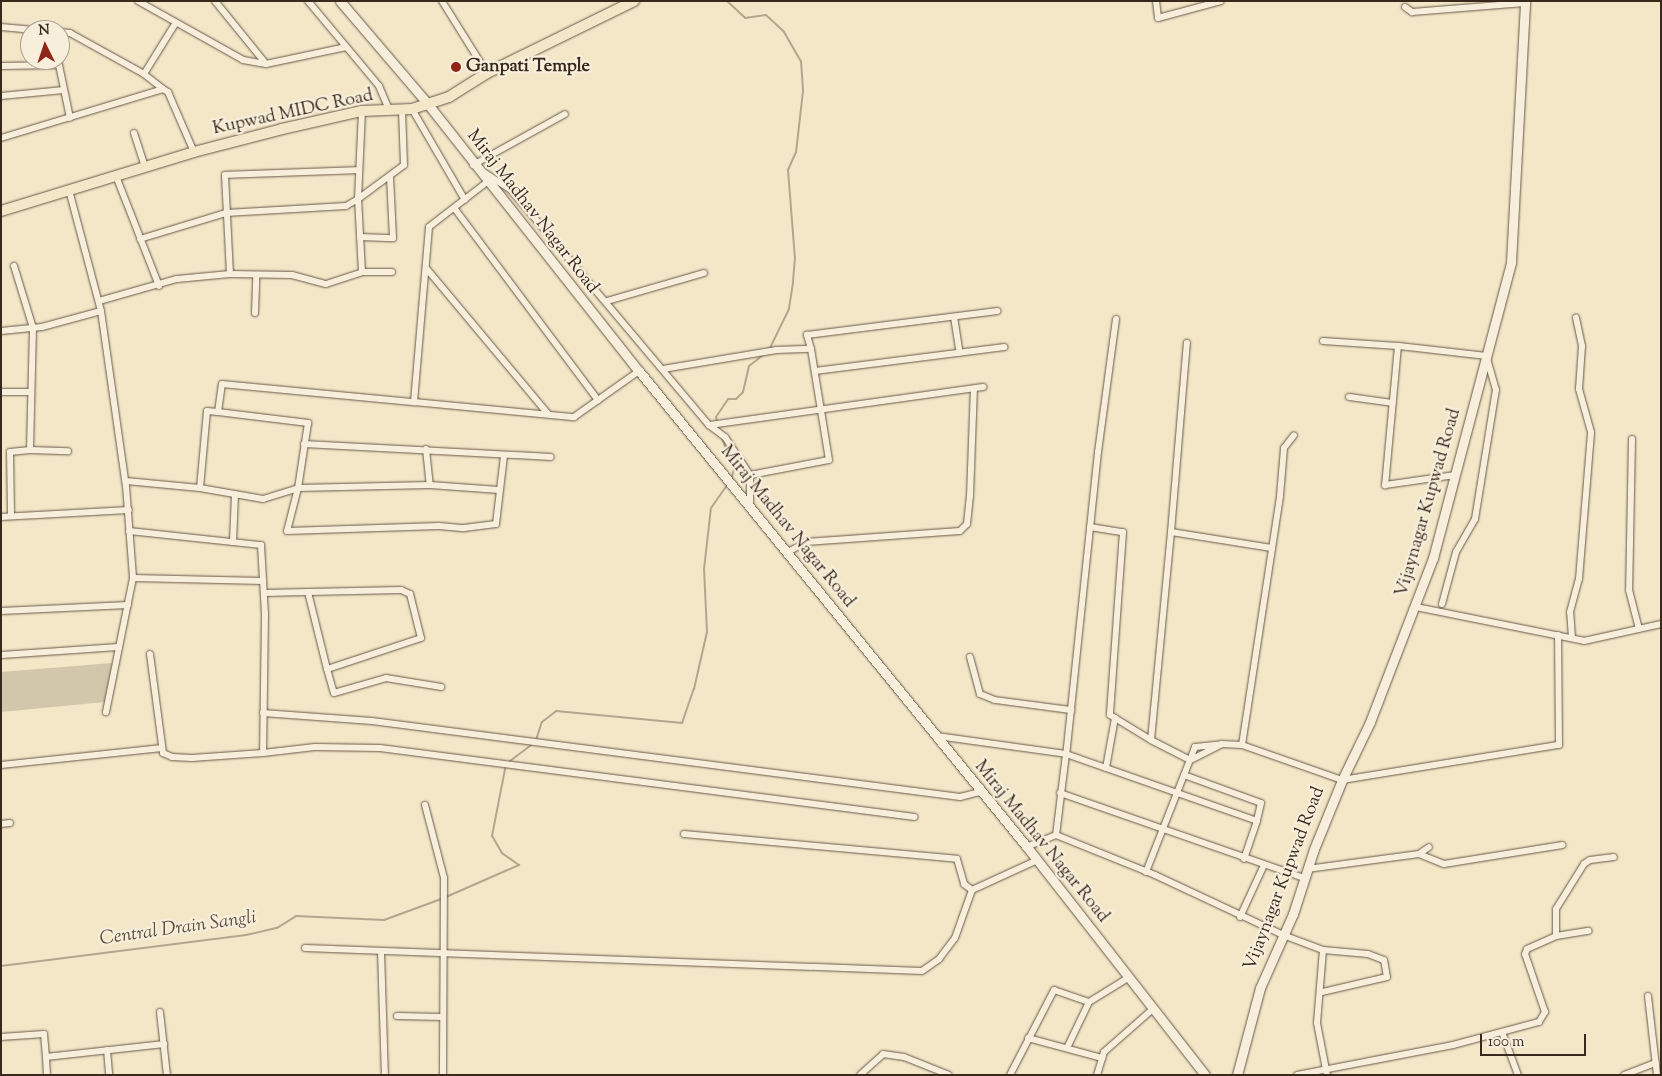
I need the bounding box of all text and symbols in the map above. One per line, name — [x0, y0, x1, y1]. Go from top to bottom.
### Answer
north arrow — [20, 20, 70, 70]
text: N — [38, 21, 50, 41]
place label: Ganpati Temple — [466, 56, 590, 78]
marker: Ganpati Temple — [450, 61, 462, 73]
street label: Kupwad MIDC Road — [211, 85, 375, 141]
street label: Miraj Madhav Nagar Road — [461, 126, 603, 298]
street label: Vijaynagar Kupwad Road — [1392, 406, 1466, 600]
street label: Miraj Madhav Nagar Road — [715, 442, 859, 612]
street label: Miraj Madhav Nagar Road — [969, 757, 1113, 927]
street label: Vijaynagar Kupwad Road — [1240, 784, 1330, 974]
water label: Central Drain Sangli — [98, 907, 258, 951]
scale bar — [1482, 1024, 1588, 1056]
text: 100 m — [1488, 1032, 1524, 1053]

